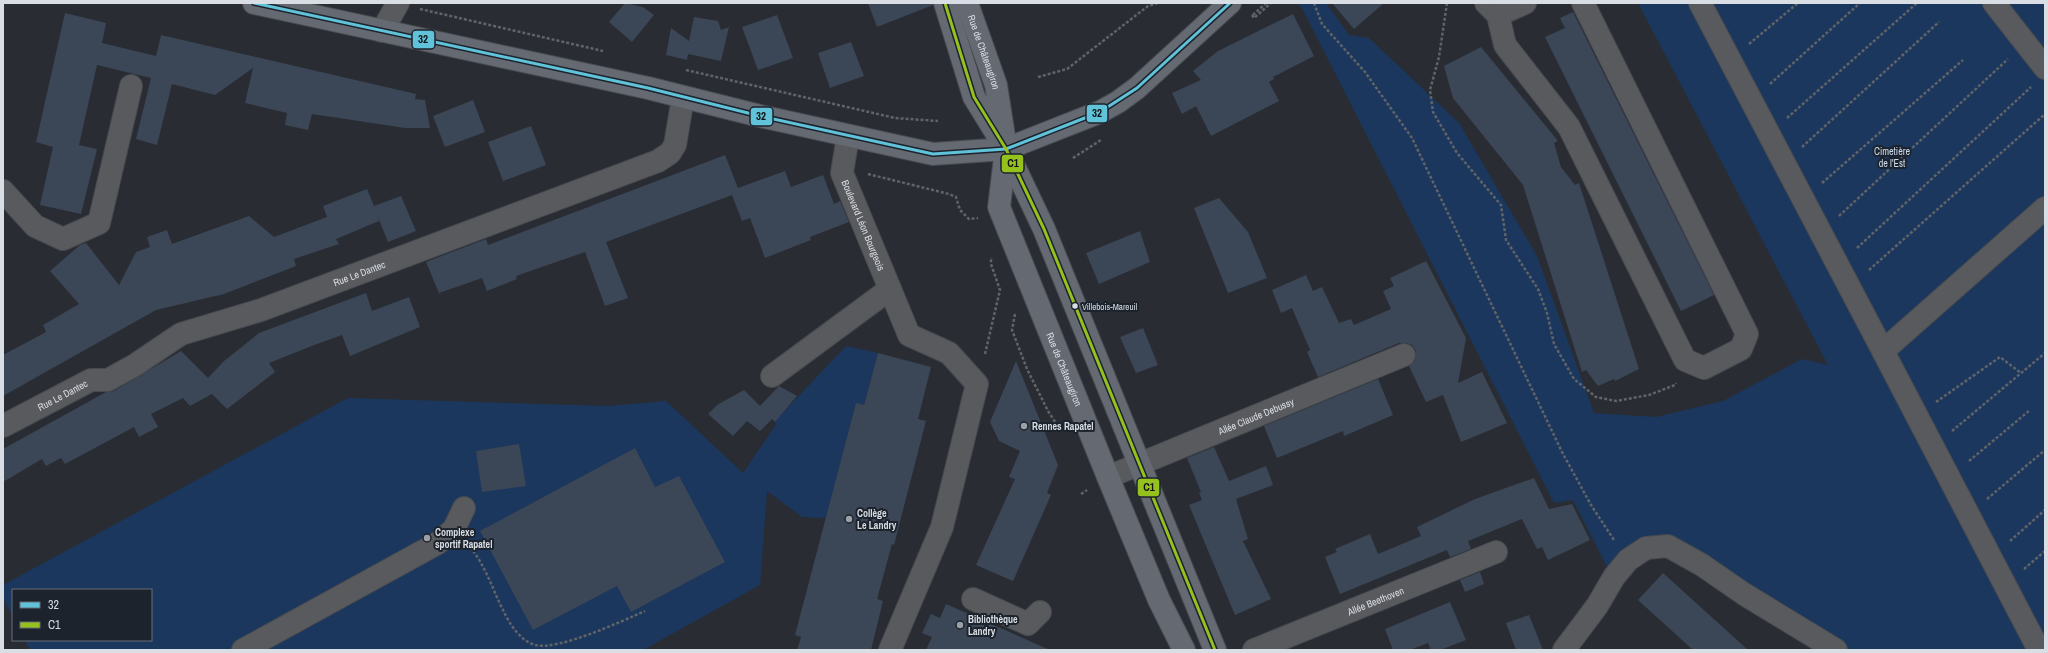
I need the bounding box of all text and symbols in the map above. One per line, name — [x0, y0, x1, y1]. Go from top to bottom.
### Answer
street label: Rue de Châteaugiron — [965, 13, 1003, 90]
line badge: 32 — [412, 30, 435, 49]
text: 32 — [418, 32, 428, 46]
line badge: 32 — [1086, 104, 1108, 123]
text: 32 — [1092, 106, 1102, 120]
line badge: 32 — [750, 107, 773, 126]
text: 32 — [756, 109, 766, 123]
park label: Cimetière de l'Est — [1874, 145, 1910, 170]
line badge: C1 — [1001, 154, 1024, 173]
text: C1 — [1007, 156, 1019, 170]
street label: Boulevard Léon Bourgeois — [839, 178, 888, 273]
street label: Rue Le Dantec — [331, 258, 387, 289]
marker: Villebois-Mareuil — [1070, 301, 1080, 311]
place label: Villebois-Mareuil — [1082, 301, 1138, 313]
street label: Rue de Châteaugiron — [1043, 330, 1085, 408]
street label: Rue Le Dantec — [35, 377, 90, 414]
street label: Allée Claude Debussy — [1215, 395, 1297, 438]
place label: Rennes Rapatel — [1032, 420, 1094, 433]
marker: Rennes Rapatel — [1019, 421, 1029, 431]
line badge: C1 — [1137, 478, 1160, 497]
text: C1 — [1143, 480, 1155, 494]
place label: Collège Le Landry — [857, 507, 897, 532]
marker: Collège Le Landry — [844, 514, 854, 524]
place label: Complexe sportif Rapatel — [435, 526, 492, 551]
marker: Complexe sportif Rapatel — [422, 533, 432, 543]
street label: Allée Beethoven — [1345, 584, 1406, 619]
legend — [12, 589, 152, 641]
text: 32 — [48, 597, 59, 613]
place label: Bibliothèque Landry — [968, 613, 1018, 638]
text: C1 — [48, 617, 61, 633]
marker: Bibliothèque Landry — [955, 620, 965, 630]

